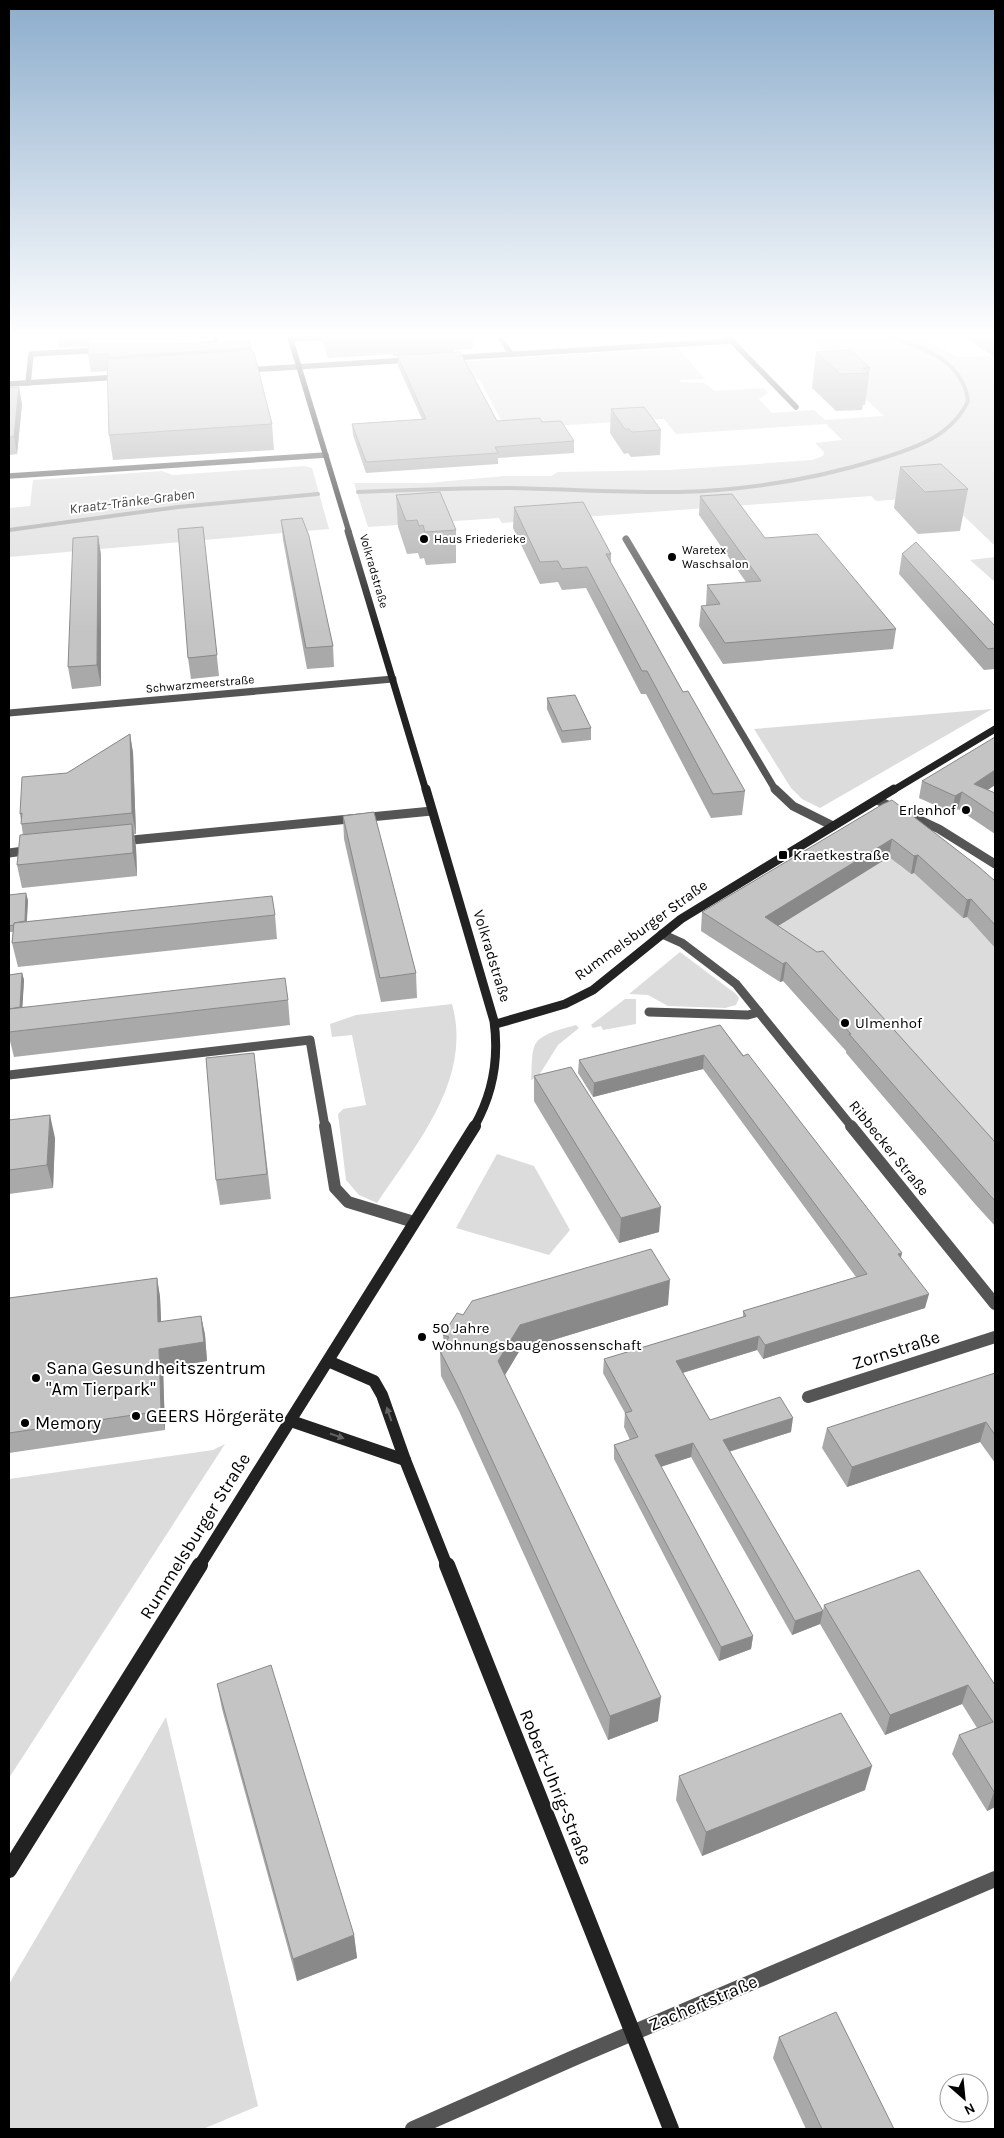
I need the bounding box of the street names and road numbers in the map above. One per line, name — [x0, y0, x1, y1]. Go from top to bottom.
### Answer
street label: Volkradstraße — [357, 532, 391, 610]
street label: Schwarzmeerstraße — [145, 672, 255, 696]
street label: Rummelsburger Straße — [571, 876, 711, 984]
street label: Volkradstraße — [469, 908, 515, 1004]
street label: Ribbecker Straße — [845, 1097, 933, 1199]
street label: Zornstraße — [849, 1326, 943, 1374]
street label: Rummelsburger Straße — [135, 1449, 255, 1623]
street label: Robert-Uhrig-Straße — [515, 1706, 597, 1868]
street label: Zachertstraße — [645, 1970, 761, 2036]

